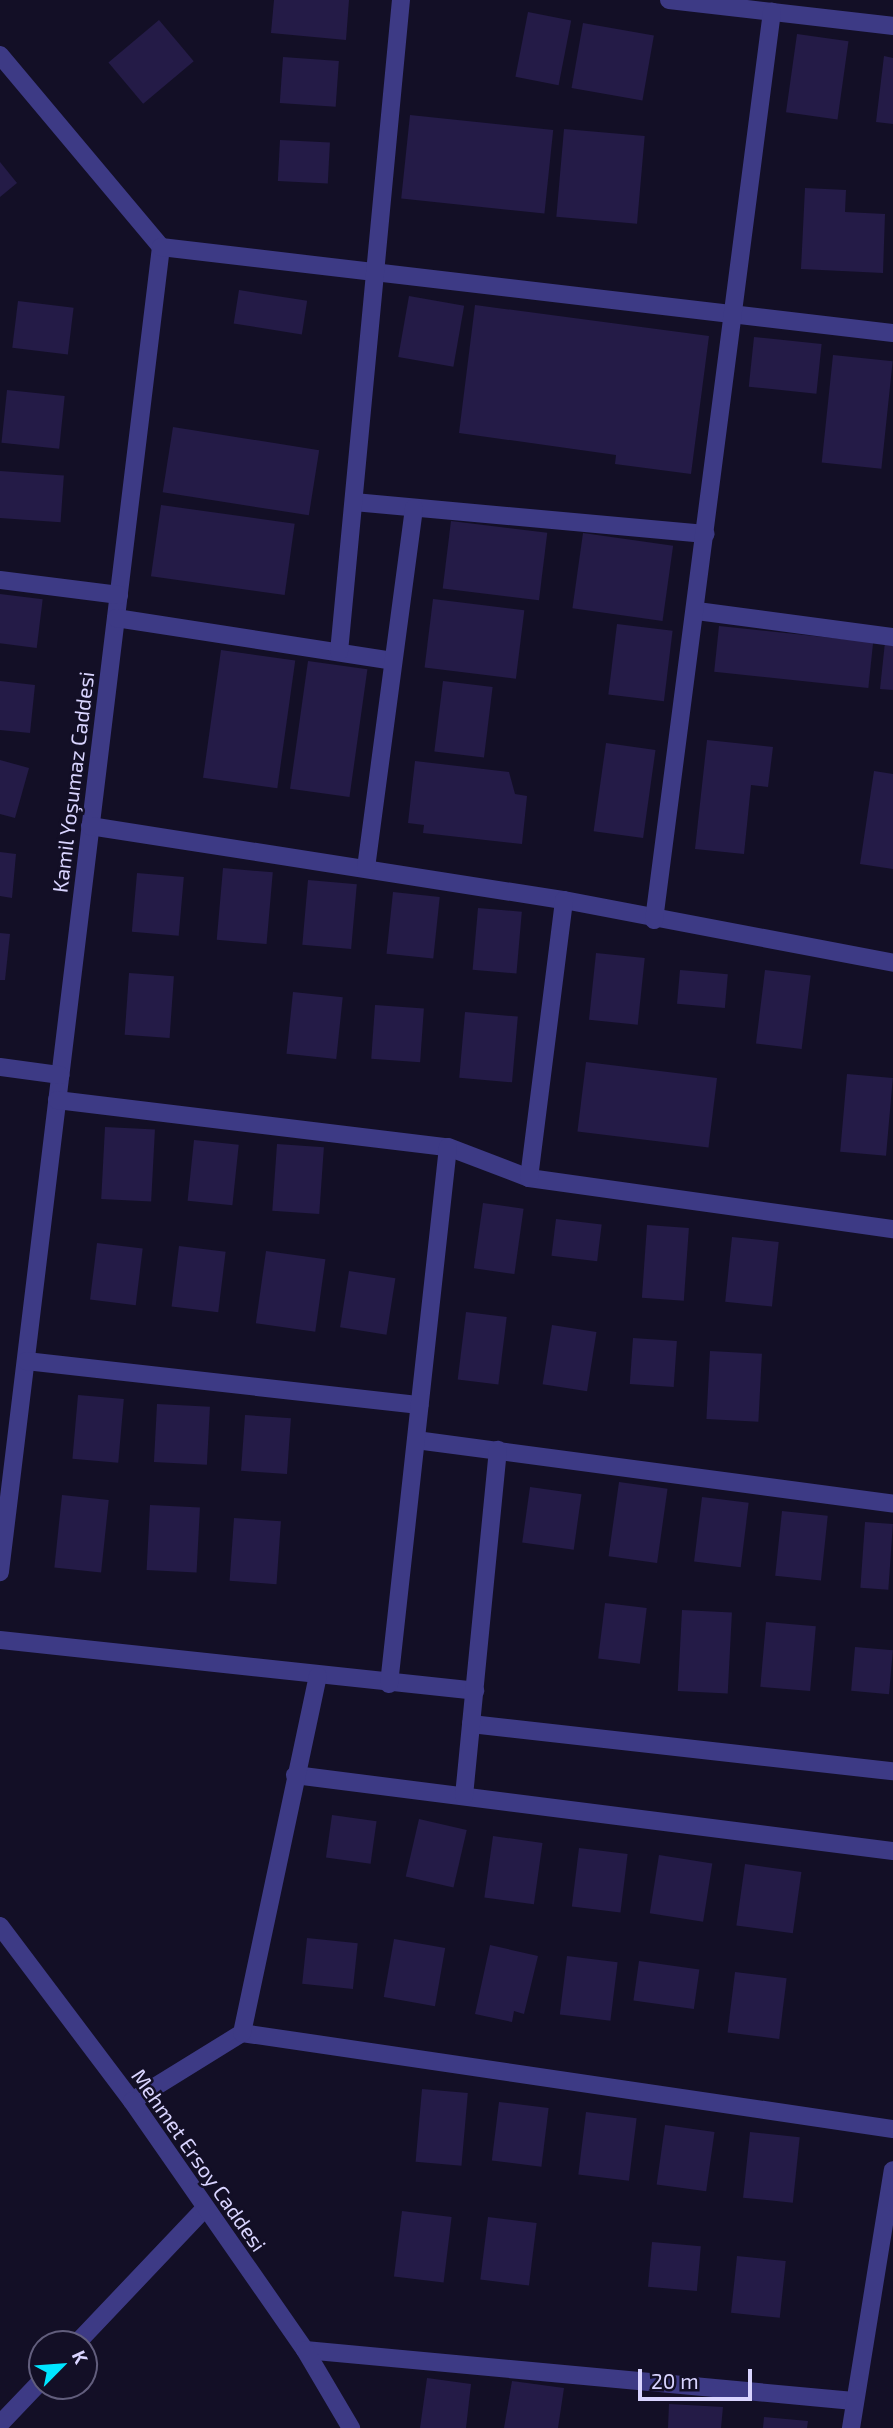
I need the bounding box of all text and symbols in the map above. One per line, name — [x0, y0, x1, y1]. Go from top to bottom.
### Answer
street label: Kamil Yoşumaz Caddesi — [47, 669, 99, 895]
street label: Mehmet Ersoy Caddesi — [126, 2064, 272, 2256]
north arrow — [28, 2330, 98, 2400]
text: K — [68, 2346, 94, 2367]
scale bar — [641, 2354, 755, 2398]
text: 20 m — [651, 2368, 699, 2393]

